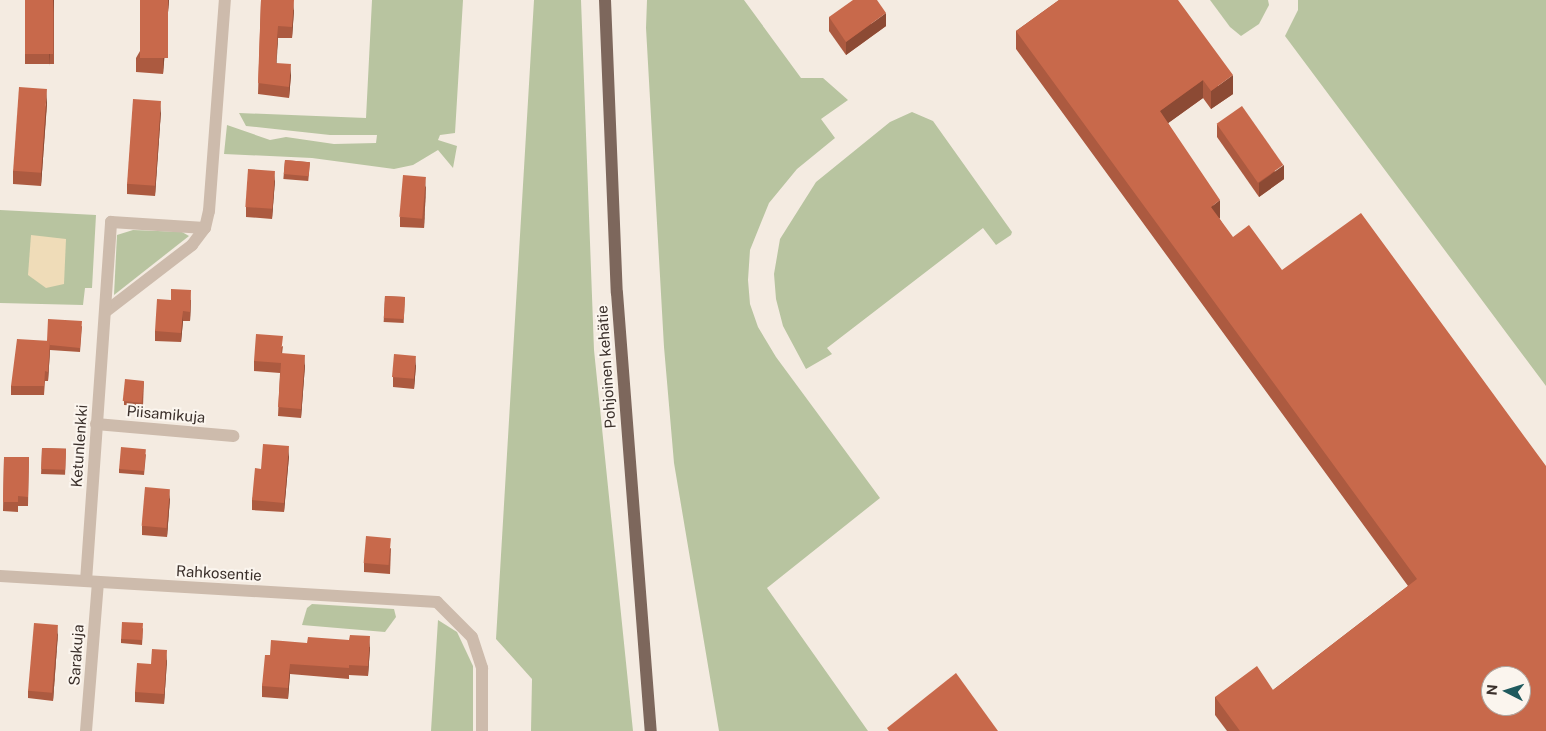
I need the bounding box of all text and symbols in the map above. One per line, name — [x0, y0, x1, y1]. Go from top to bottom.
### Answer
street label: Pohjoinen kehätie — [593, 305, 619, 429]
street label: Piisamikuja — [126, 402, 206, 426]
street label: Ketunlenkki — [67, 404, 91, 488]
street label: Rahkosentie — [176, 562, 262, 584]
street label: Sarakuja — [65, 624, 87, 686]
north arrow — [1481, 666, 1531, 716]
text: N — [1484, 684, 1500, 696]

